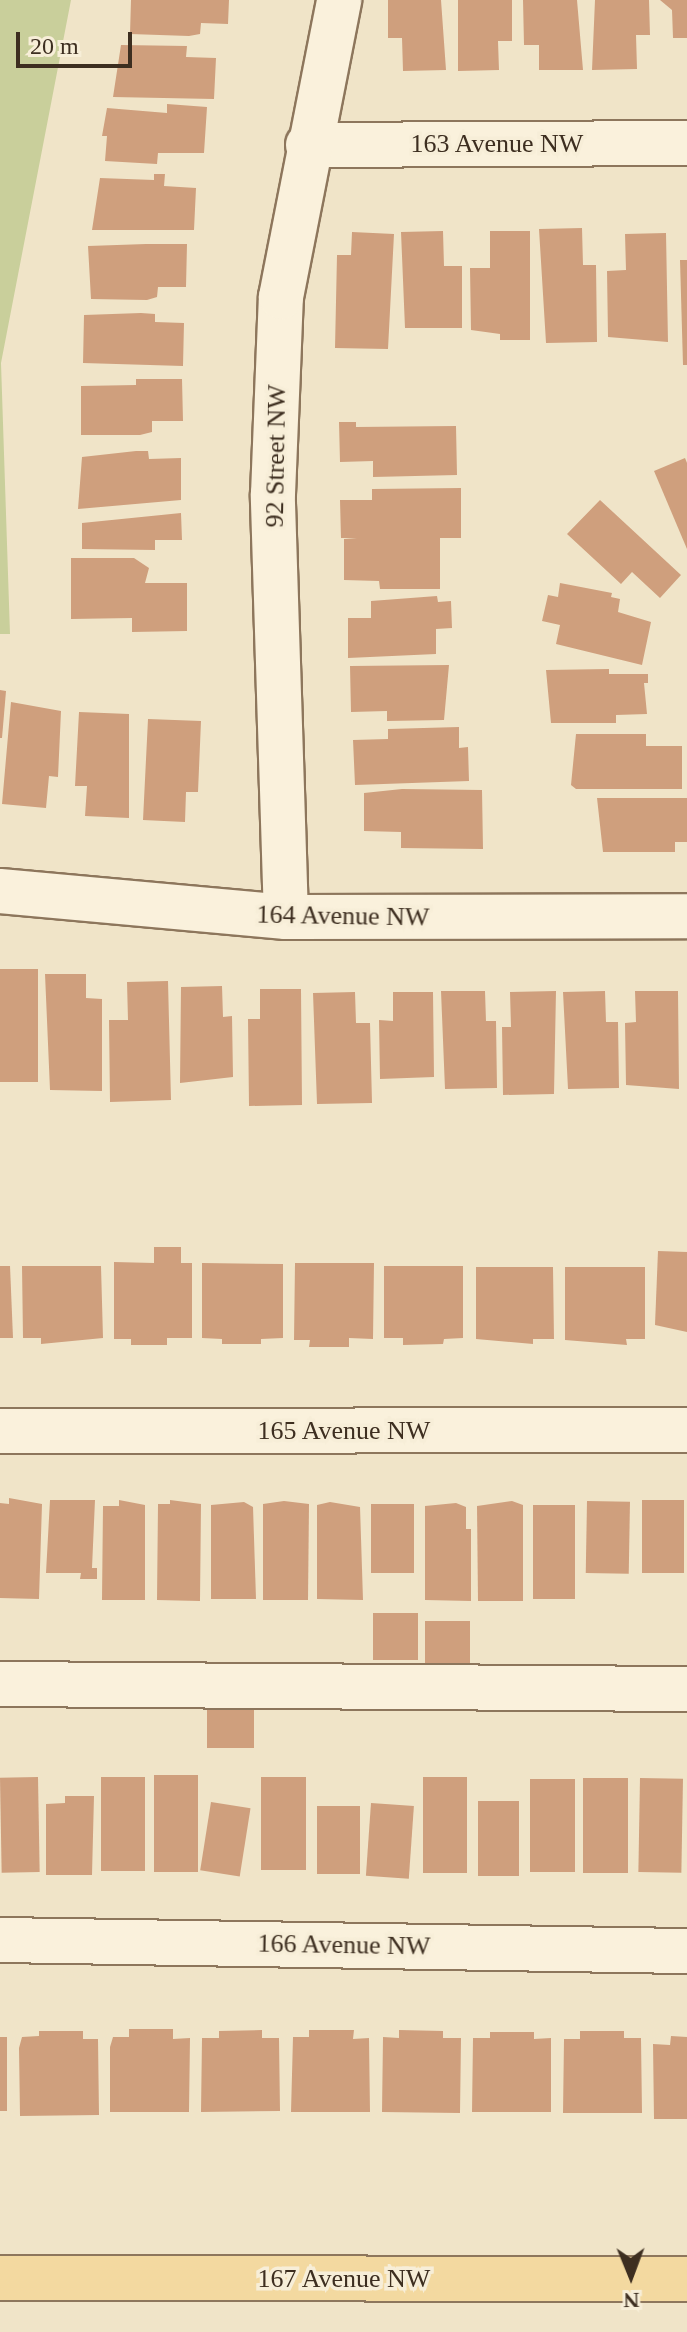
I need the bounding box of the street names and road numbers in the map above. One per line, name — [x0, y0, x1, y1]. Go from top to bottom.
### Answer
street label: 163 Avenue NW — [410, 128, 584, 160]
street label: 92 Street NW — [259, 384, 293, 528]
street label: 164 Avenue NW — [256, 899, 430, 933]
street label: 165 Avenue NW — [257, 1415, 431, 1447]
street label: 166 Avenue NW — [257, 1928, 431, 1962]
street label: 167 Avenue NW — [257, 2263, 431, 2295]

